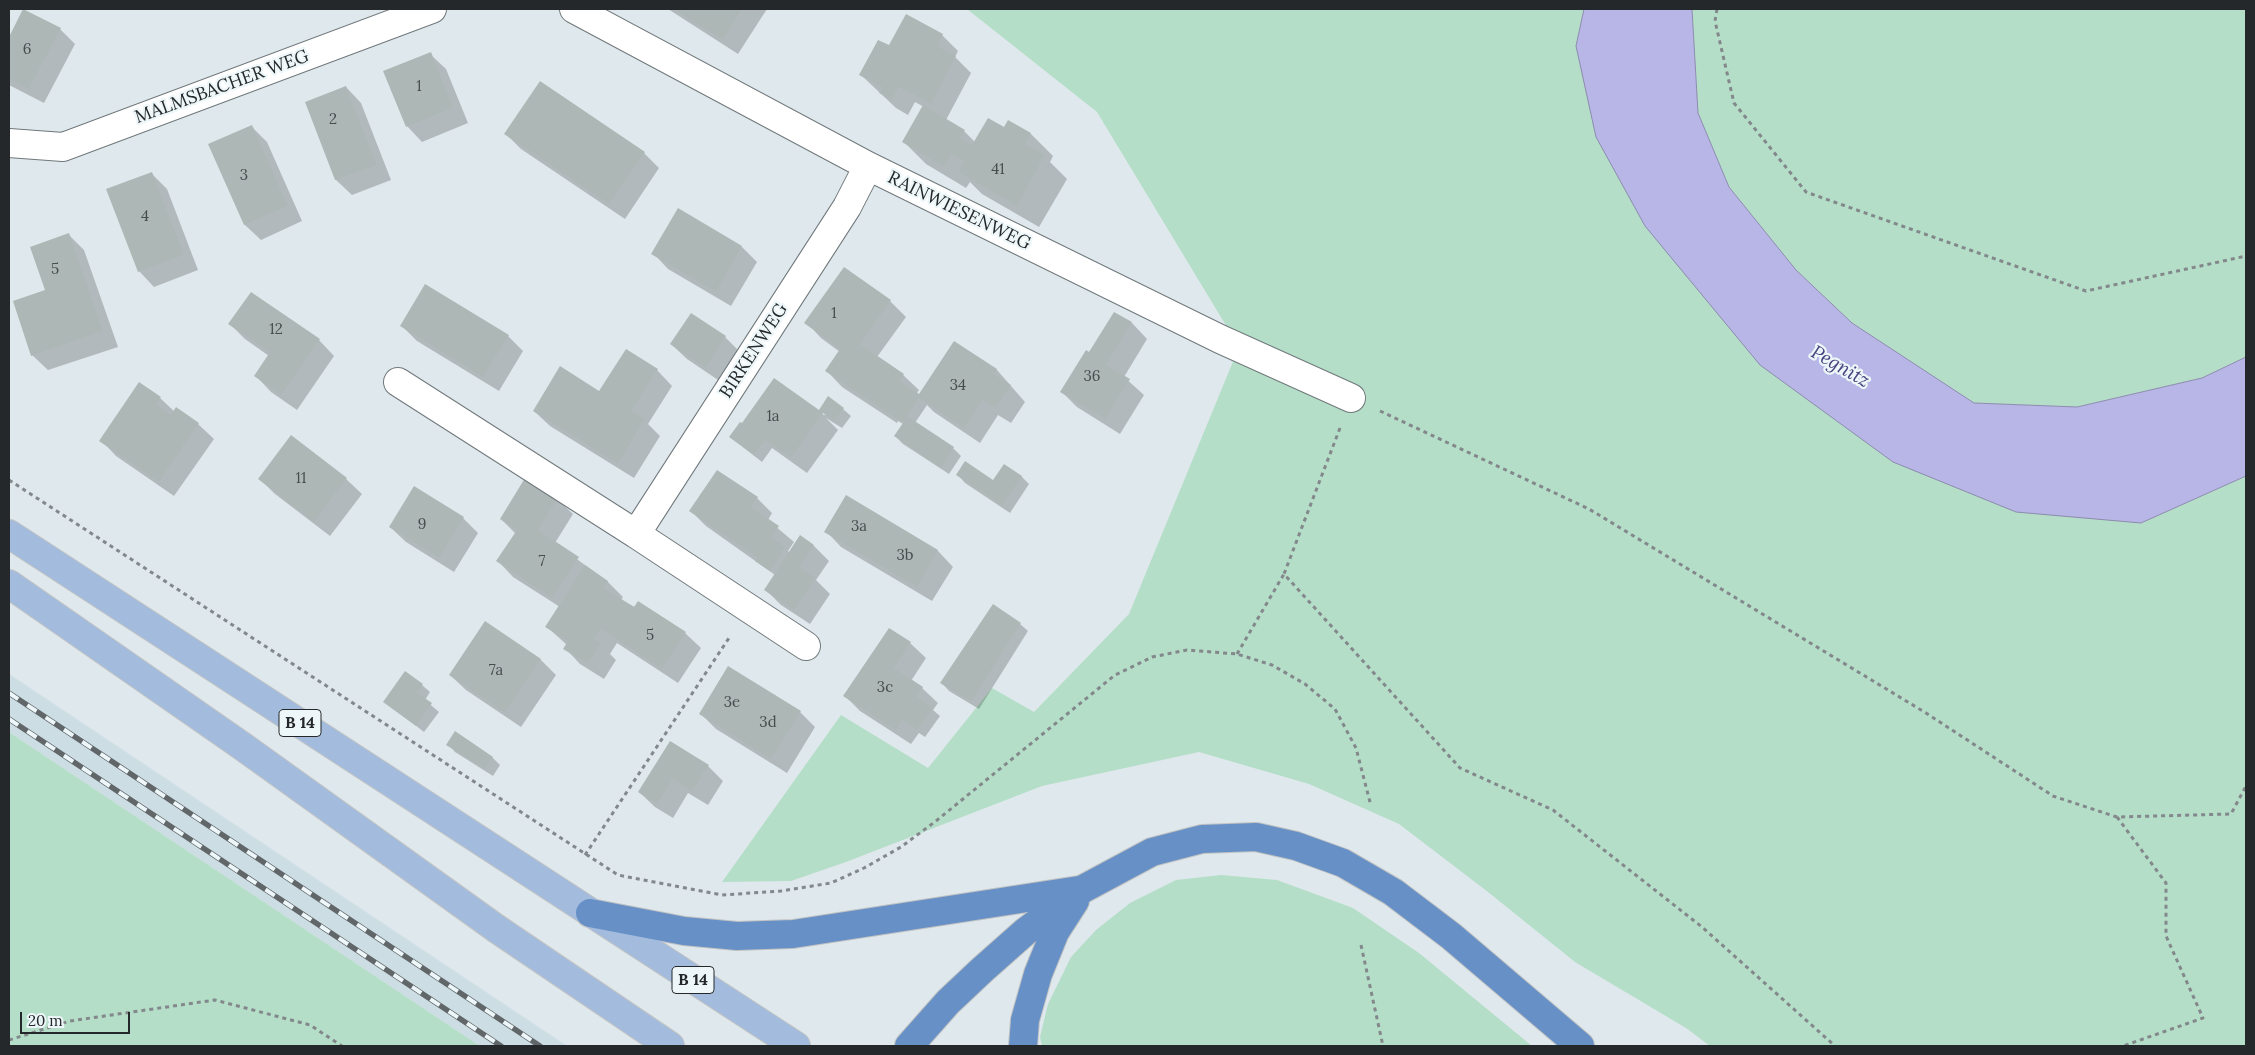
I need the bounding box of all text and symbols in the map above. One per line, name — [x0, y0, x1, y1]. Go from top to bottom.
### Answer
house number: 6 — [23, 41, 31, 59]
street label: MALMSBACHER WEG — [132, 45, 312, 129]
house number: 1 — [416, 78, 422, 96]
house number: 2 — [329, 111, 337, 129]
house number: 41 — [991, 161, 1005, 179]
house number: 3 — [240, 167, 248, 185]
street label: RAINWIESENWEG — [884, 167, 1034, 255]
house number: 4 — [141, 208, 149, 226]
house number: 5 — [51, 261, 59, 279]
street label: BIRKENWEG — [715, 300, 793, 402]
house number: 1 — [831, 305, 837, 323]
house number: 12 — [269, 321, 283, 339]
water label: Pegnitz — [1807, 341, 1873, 393]
house number: 36 — [1083, 368, 1101, 386]
house number: 34 — [950, 377, 966, 395]
house number: 1a — [766, 408, 780, 426]
house number: 11 — [296, 470, 306, 488]
house number: 9 — [418, 516, 426, 534]
house number: 3a — [851, 518, 867, 536]
house number: 3b — [896, 547, 914, 565]
house number: 7 — [539, 553, 545, 571]
house number: 5 — [646, 627, 654, 645]
house number: 7a — [489, 662, 503, 680]
house number: 3c — [877, 679, 893, 697]
house number: 3e — [724, 694, 740, 712]
road number: B 14 — [279, 710, 321, 736]
house number: 3d — [759, 714, 777, 732]
road number: B 14 — [672, 966, 714, 994]
scale bar — [22, 1002, 132, 1034]
text: 20 m — [28, 1011, 63, 1030]

